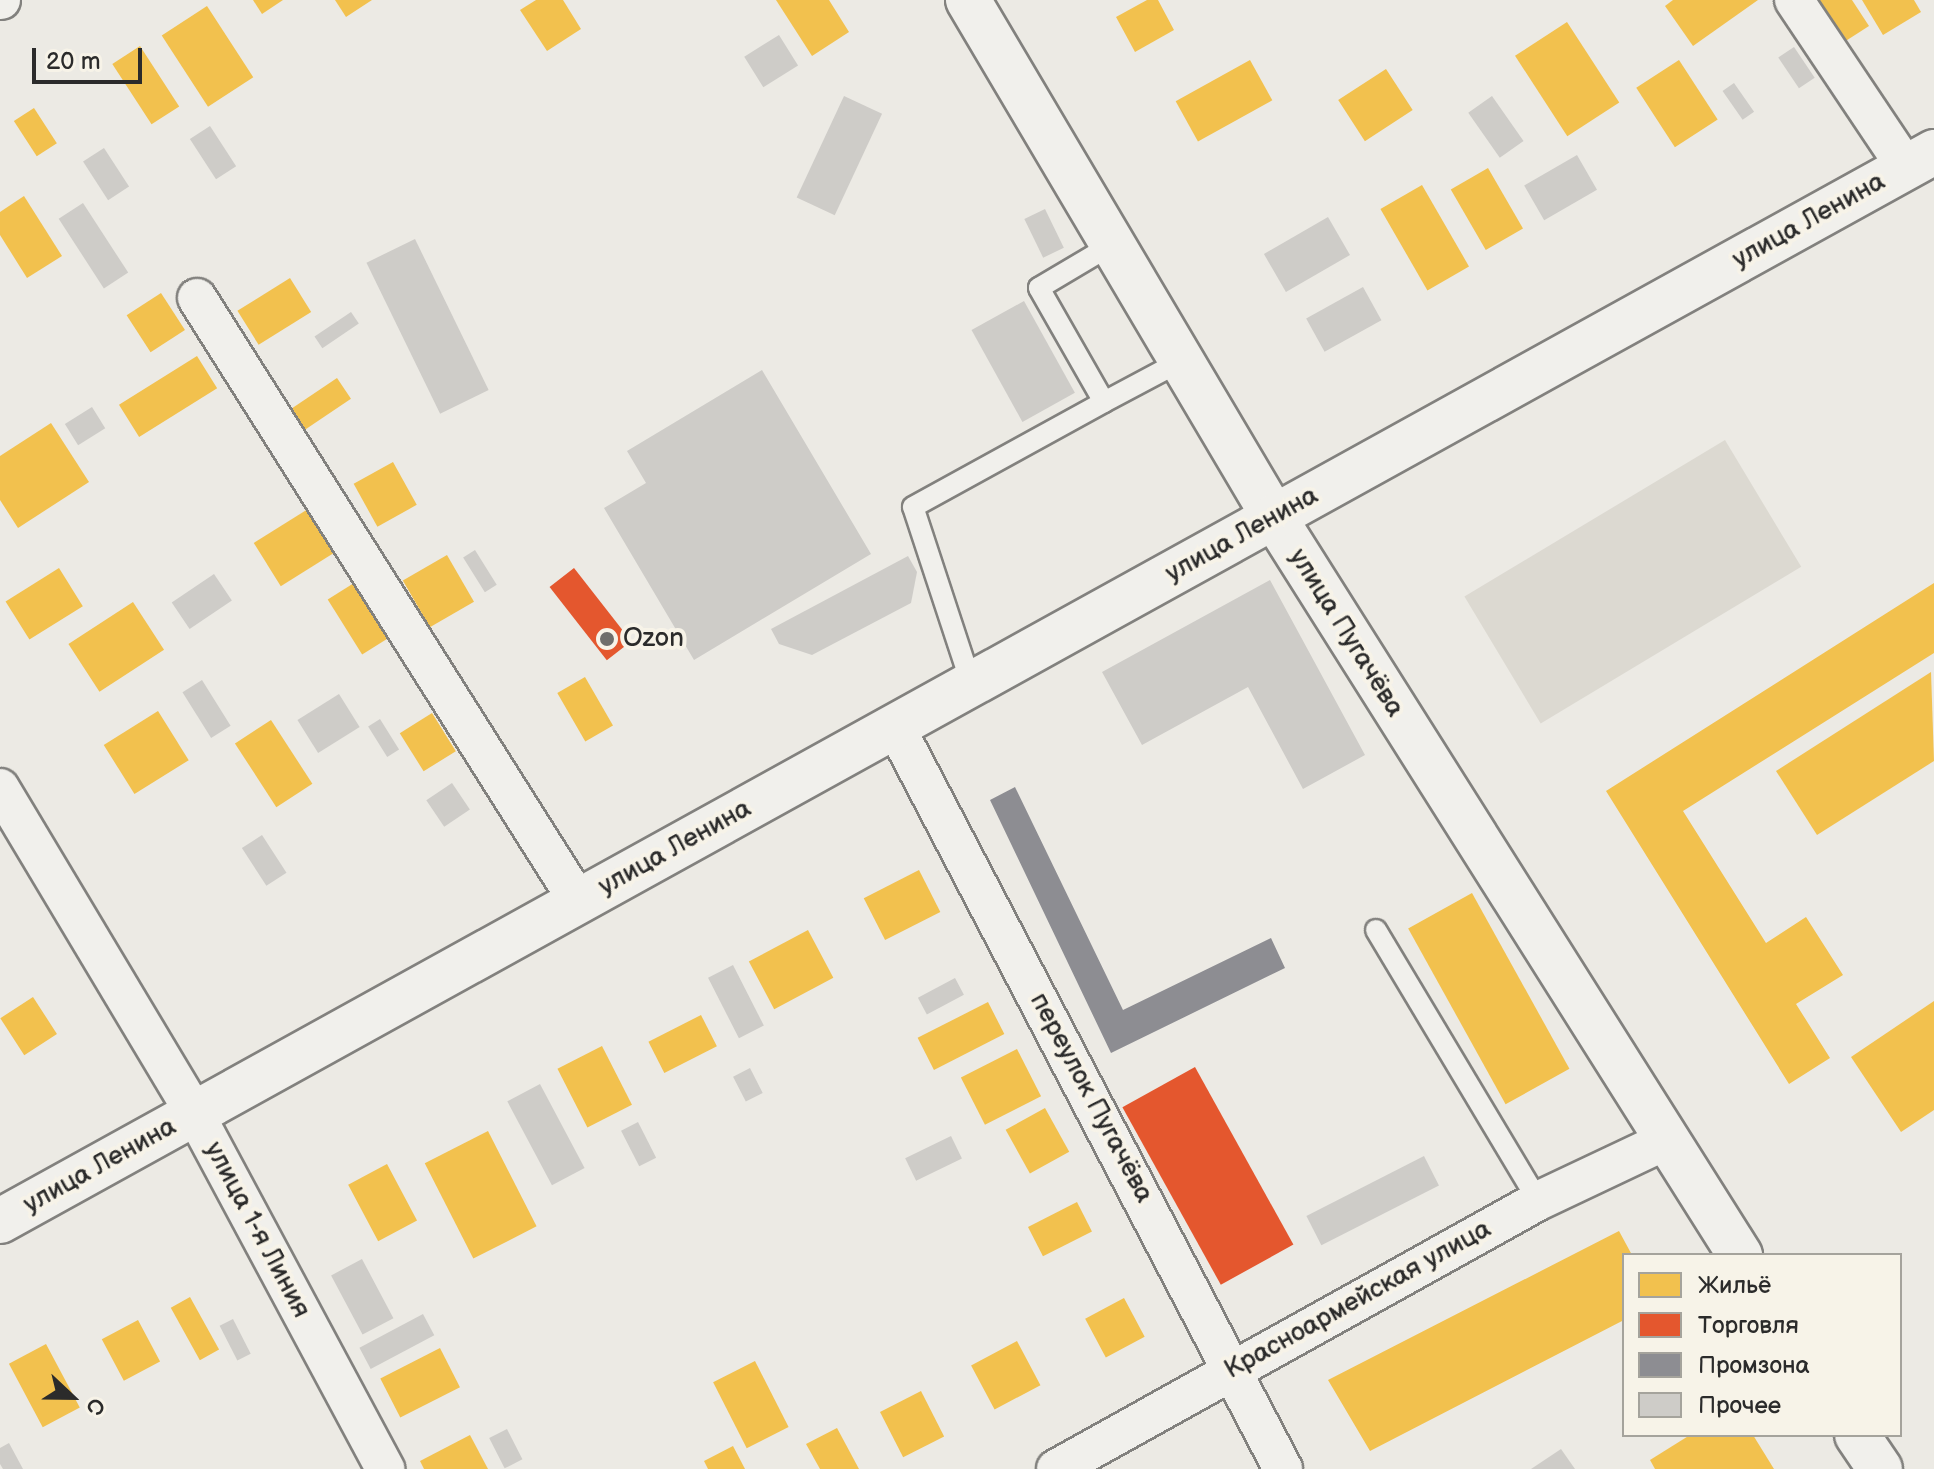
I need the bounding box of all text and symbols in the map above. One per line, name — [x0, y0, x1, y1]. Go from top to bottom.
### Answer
scale bar — [36, 32, 146, 82]
text: 20 m — [46, 47, 101, 76]
street label: улица Ленина — [1727, 166, 1891, 276]
street label: улица Ленина — [1160, 480, 1324, 590]
street label: улица Пугачёва — [1282, 543, 1410, 723]
place label: Ozon — [623, 623, 684, 655]
marker: Ozon — [598, 630, 616, 648]
street label: улица Ленина — [593, 793, 757, 903]
street label: переулок Пугачёва — [1023, 988, 1159, 1208]
street label: улица Ленина — [18, 1111, 182, 1221]
street label: улица 1-я Линия — [198, 1137, 316, 1323]
street label: Красноармейская улица — [1220, 1214, 1496, 1386]
legend — [1622, 1253, 1902, 1437]
text: Жильё — [1698, 1271, 1771, 1300]
text: Торговля — [1698, 1311, 1799, 1340]
text: Промзона — [1698, 1351, 1810, 1380]
north arrow — [32, 1357, 112, 1437]
text: Прочее — [1698, 1391, 1781, 1420]
text: С — [79, 1394, 110, 1418]

